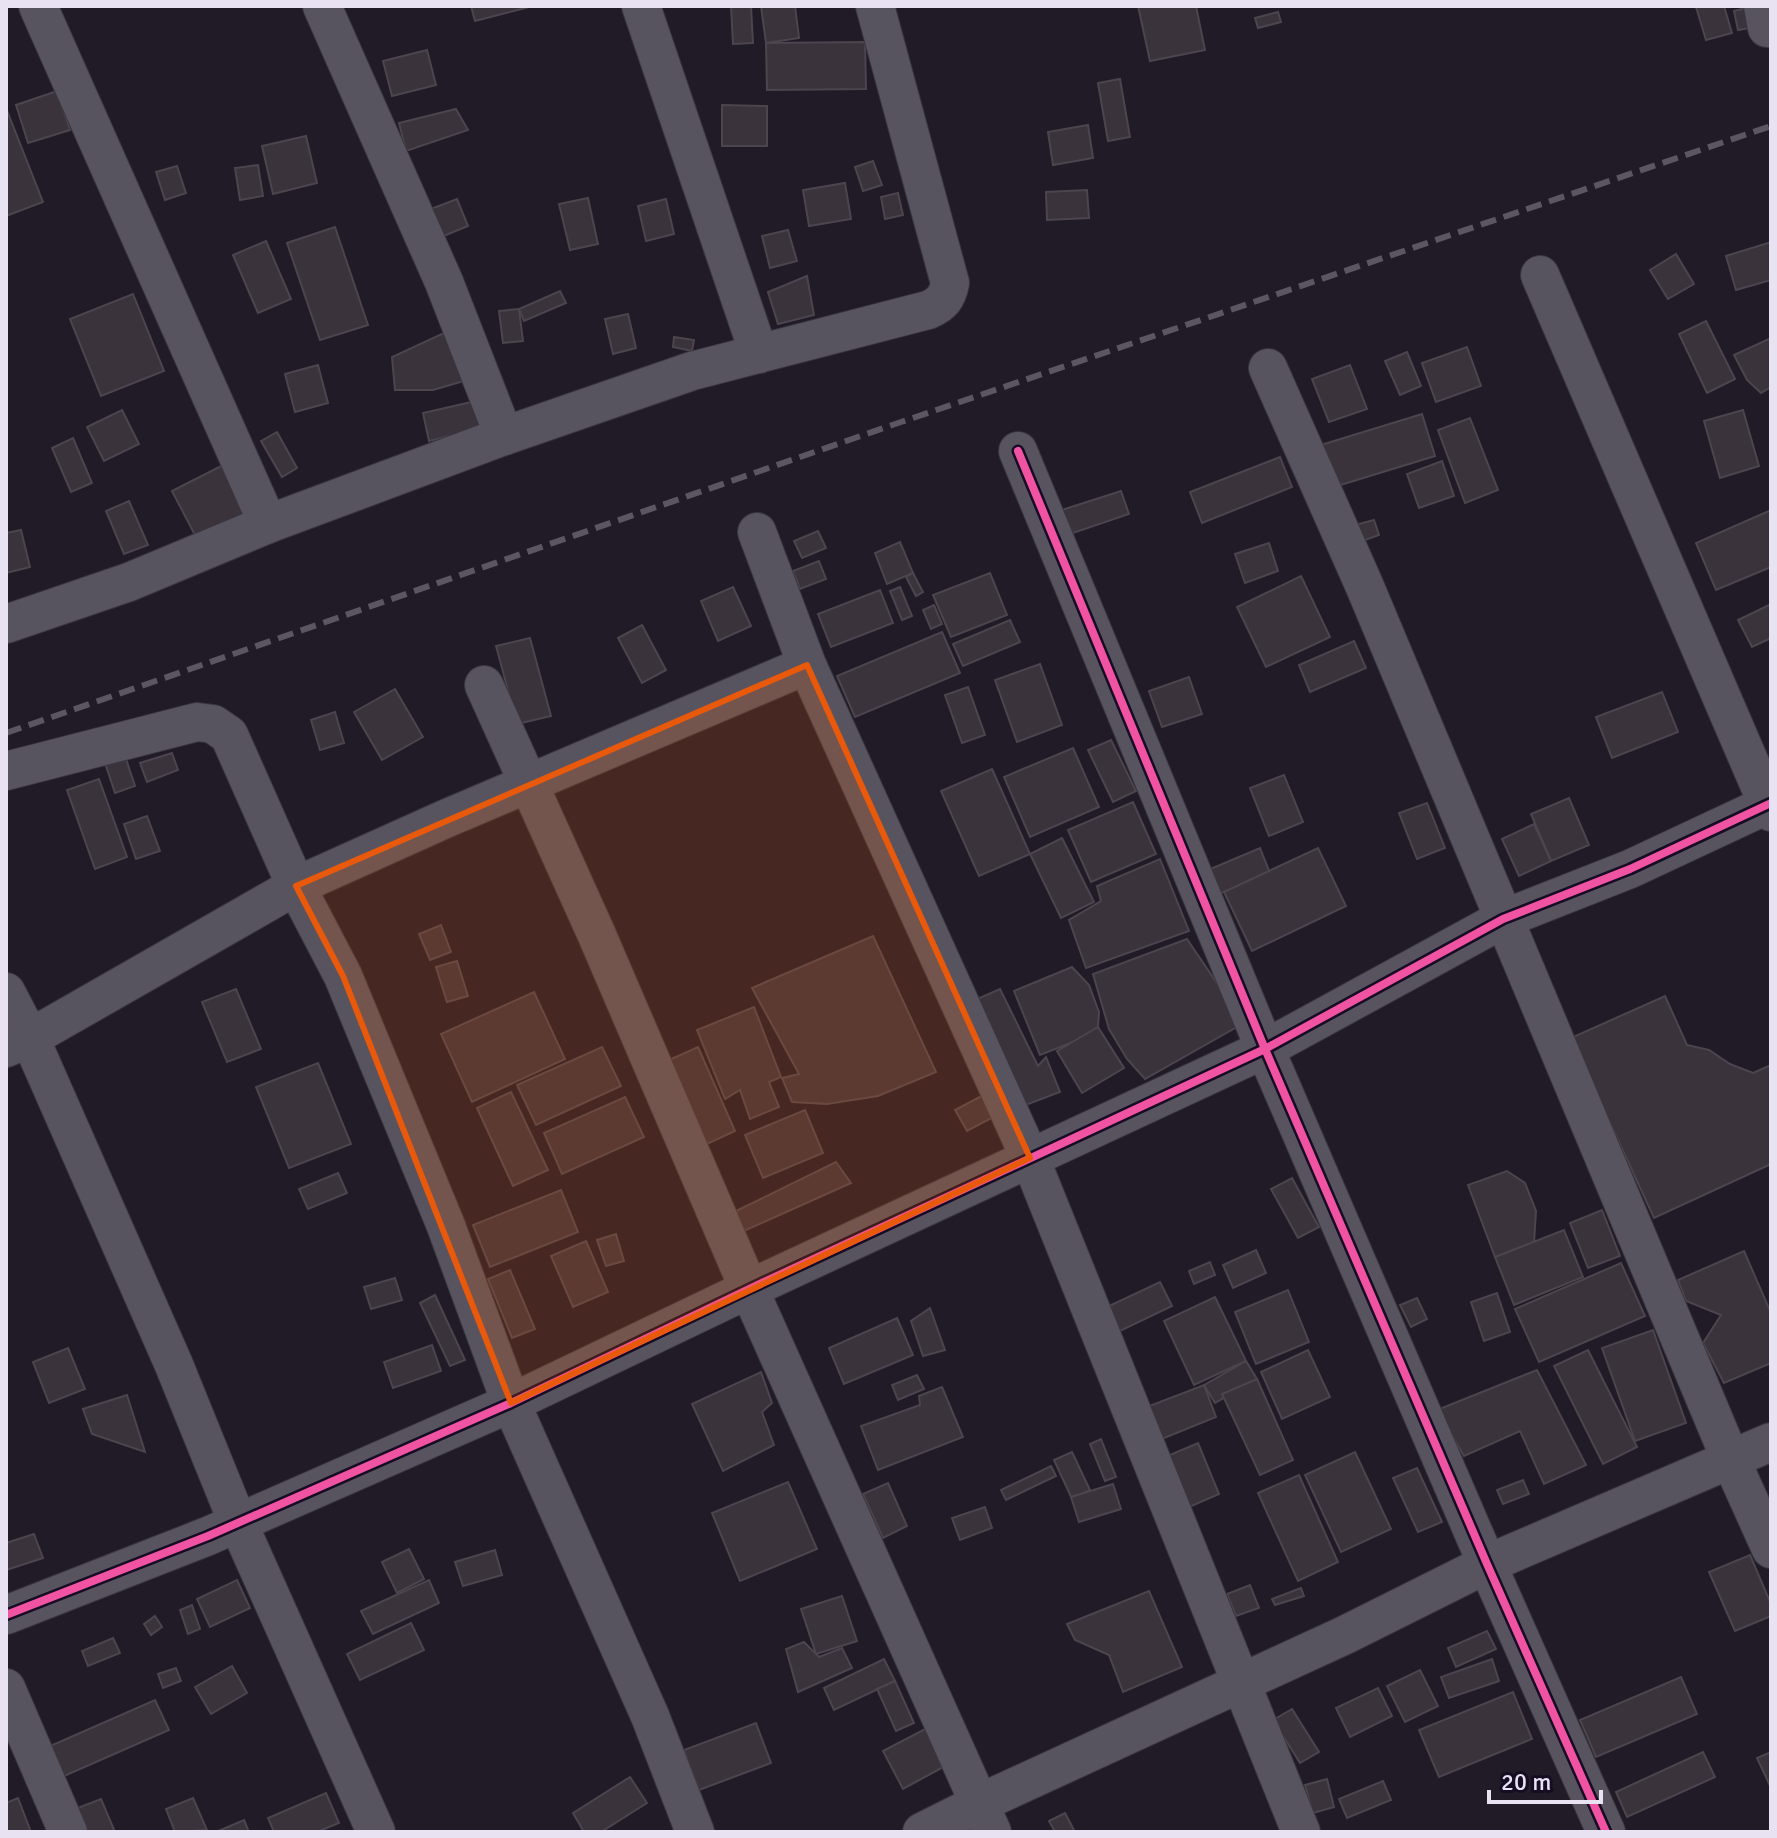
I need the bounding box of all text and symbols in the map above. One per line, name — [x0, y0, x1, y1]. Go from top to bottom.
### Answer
scale bar — [1489, 1754, 1601, 1804]
text: 20 m — [1501, 1767, 1551, 1797]

